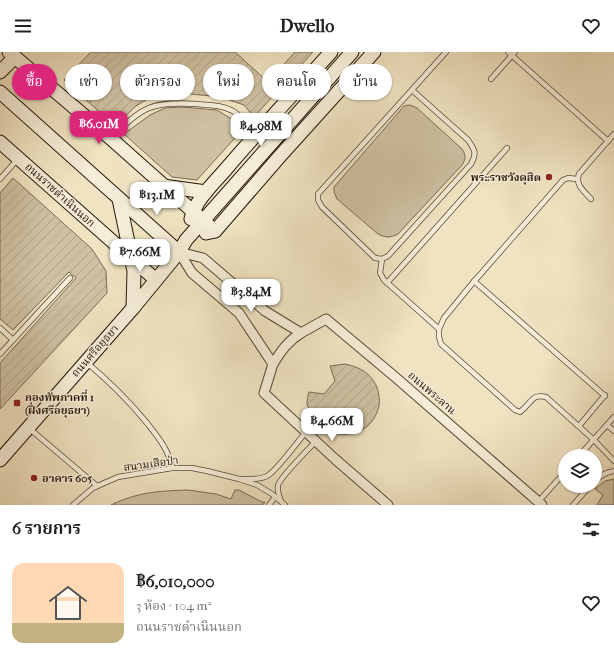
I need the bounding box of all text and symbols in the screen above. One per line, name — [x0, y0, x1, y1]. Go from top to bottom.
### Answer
icon: menu — [12, 15, 34, 37]
icon: heart — [580, 15, 602, 37]
text: Dwello — [280, 16, 334, 37]
chip: ซื้อ — [12, 64, 57, 100]
chip: เช่า — [65, 64, 112, 100]
chip: ตัวกรอง — [120, 64, 195, 100]
chip: ใหม่ — [203, 64, 254, 100]
chip: คอนโด — [262, 64, 331, 100]
chip: บ้าน — [339, 64, 392, 100]
pin: ฿6.01M — [66, 111, 132, 145]
pin: ฿4.98M — [228, 113, 294, 147]
text: ฿6.01M — [79, 116, 119, 131]
text: ฿4.98M — [240, 118, 282, 133]
street label: ถนนราชดำเนินนอก — [22, 160, 98, 230]
place label: พระราชวังดุสิต — [470, 171, 541, 185]
marker: พระราชวังดุสิต — [544, 172, 554, 182]
pin: ฿13.1M — [124, 182, 190, 216]
text: ฿13.1M — [139, 187, 175, 202]
pin: ฿7.66M — [107, 239, 173, 273]
text: ฿7.66M — [119, 244, 161, 259]
pin: ฿3.84M — [218, 279, 284, 313]
text: ฿3.84M — [230, 284, 272, 299]
street label: ถนนศรีอยุธยา — [69, 322, 122, 380]
street label: ถนนพระลาน — [405, 369, 459, 417]
place label: กองทัพภาคที่ 1 (ฝั่งศรีอยุธยา) — [25, 389, 94, 418]
marker: กองทัพภาคที่ 1 (ฝั่งศรีอยุธยา) — [12, 398, 22, 408]
pin: ฿4.66M — [299, 408, 365, 442]
text: ฿4.66M — [310, 413, 354, 428]
map controls — [558, 449, 602, 493]
button: layers — [558, 449, 602, 493]
street label: สนามเสือป่า — [123, 454, 179, 474]
place label: อาคาร 605 — [42, 472, 92, 485]
marker: อาคาร 605 — [29, 473, 39, 483]
text: 6 รายการ — [12, 518, 81, 538]
icon: filters — [580, 518, 602, 540]
text: ฿6,010,000 — [136, 571, 215, 591]
icon: home — [44, 579, 92, 627]
icon: heart — [580, 592, 602, 614]
text: 3 ห้อง · 104 m² — [136, 598, 211, 613]
text: ถนนราชดำเนินนอก — [136, 619, 242, 634]

